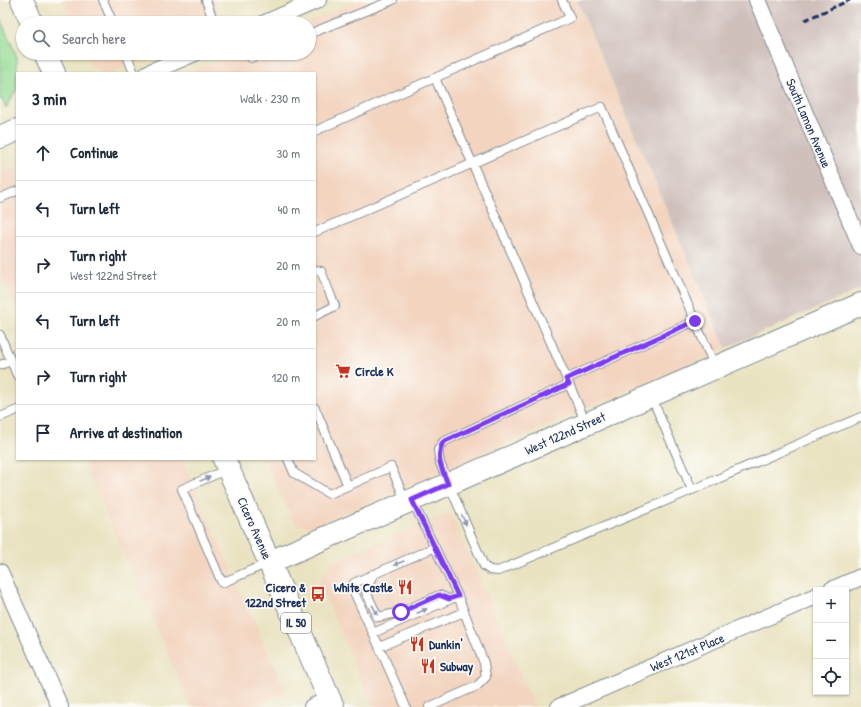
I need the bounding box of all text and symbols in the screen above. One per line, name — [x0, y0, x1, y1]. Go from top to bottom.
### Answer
search box — [16, 16, 316, 60]
icon: search — [30, 27, 52, 49]
text: Search here — [62, 28, 126, 49]
street label: South Lamon Avenue — [782, 76, 836, 170]
text: 3 min — [32, 87, 67, 110]
text: Walk · 230 m — [240, 89, 300, 107]
icon: ahead — [32, 142, 54, 164]
text: Continue — [70, 142, 118, 163]
text: 30 m — [277, 144, 300, 162]
icon: left — [32, 198, 54, 220]
text: Turn left — [70, 198, 120, 219]
text: 40 m — [277, 200, 300, 218]
text: Turn right — [70, 245, 126, 266]
icon: right — [32, 254, 54, 276]
text: 20 m — [276, 256, 300, 274]
text: West 122nd Street — [70, 266, 157, 284]
icon: left — [32, 310, 54, 332]
text: Turn left — [70, 310, 120, 331]
text: 20 m — [276, 312, 300, 330]
route end — [686, 312, 704, 330]
supermarket icon: Circle K — [334, 362, 352, 380]
place label: Circle K — [355, 362, 394, 380]
icon: right — [32, 366, 54, 388]
text: Turn right — [70, 366, 126, 387]
text: 120 m — [272, 368, 300, 386]
street label: West 122nd Street — [522, 407, 609, 459]
icon: arrive — [32, 422, 54, 444]
text: Arrive at destination — [70, 422, 182, 443]
one-way arrow — [200, 476, 211, 482]
street label: Cicero Avenue — [233, 494, 277, 562]
one-way arrow — [461, 515, 467, 526]
one-way arrow — [393, 560, 404, 566]
place label: Cicero & 122nd Street — [245, 578, 307, 611]
place label: White Castle — [334, 578, 394, 596]
restaurant icon: White Castle — [396, 578, 414, 596]
bus stop icon: Cicero & 122nd Street — [309, 585, 327, 603]
map controls — [813, 587, 849, 695]
button: + — [813, 587, 849, 623]
route start — [392, 603, 410, 621]
one-way arrow — [371, 604, 378, 616]
one-way arrow — [417, 608, 428, 614]
road number: IL 50 — [281, 613, 311, 633]
button: − — [813, 623, 849, 659]
street label: West 121st Place — [647, 628, 727, 676]
restaurant icon: Dunkin' — [408, 635, 426, 653]
place label: Dunkin' — [429, 635, 463, 653]
restaurant icon: Subway — [419, 657, 437, 675]
place label: Subway — [440, 657, 474, 676]
button: locate — [813, 659, 849, 695]

